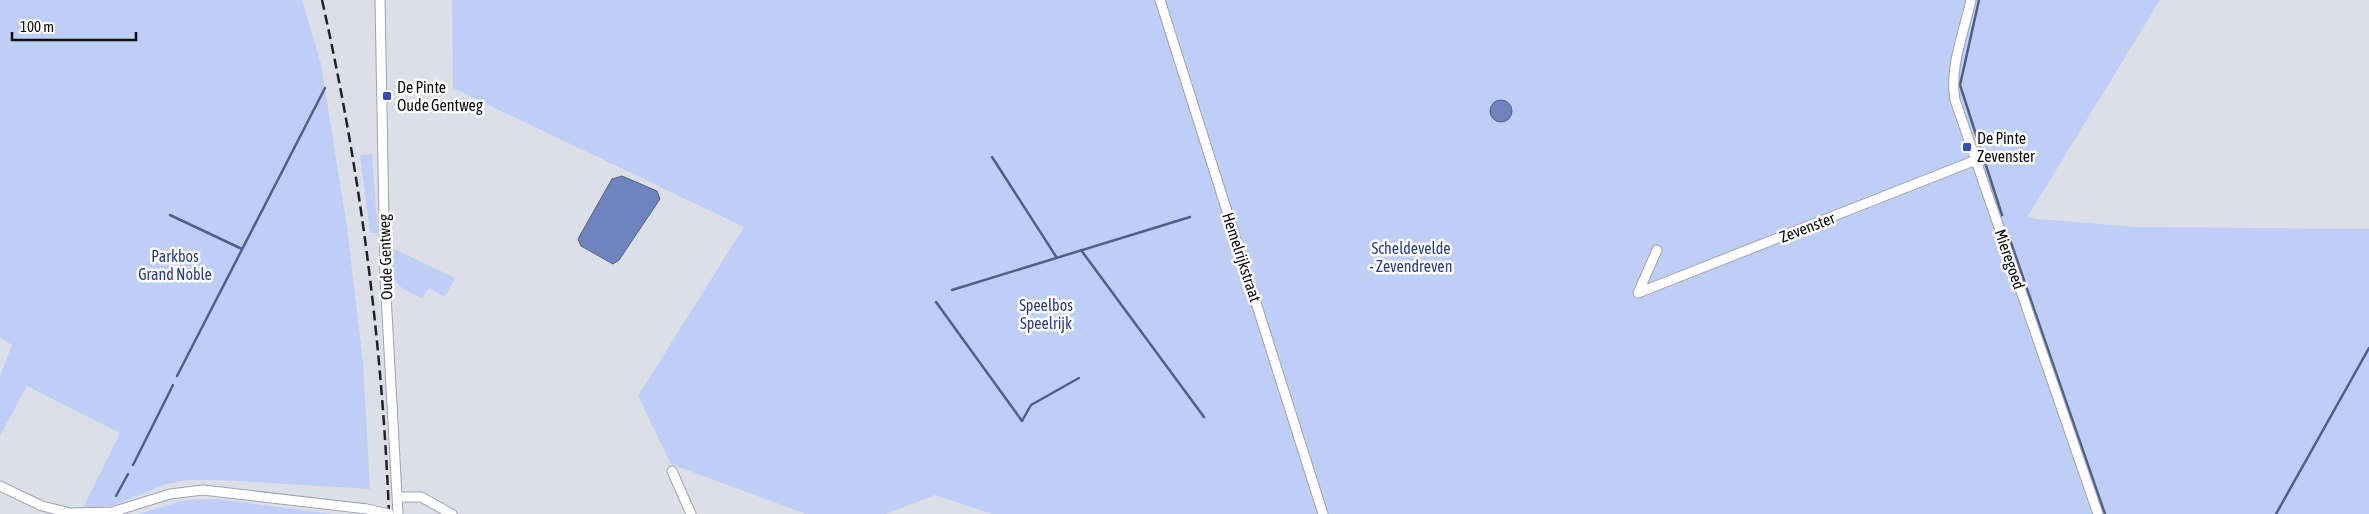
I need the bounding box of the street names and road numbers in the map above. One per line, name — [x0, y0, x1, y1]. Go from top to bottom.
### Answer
street label: Zevenster — [1777, 208, 1837, 246]
street label: Hemelrijkstraat — [1218, 210, 1265, 305]
street label: Oude Gentweg — [375, 214, 396, 300]
street label: Mieregoed — [1990, 227, 2029, 292]

